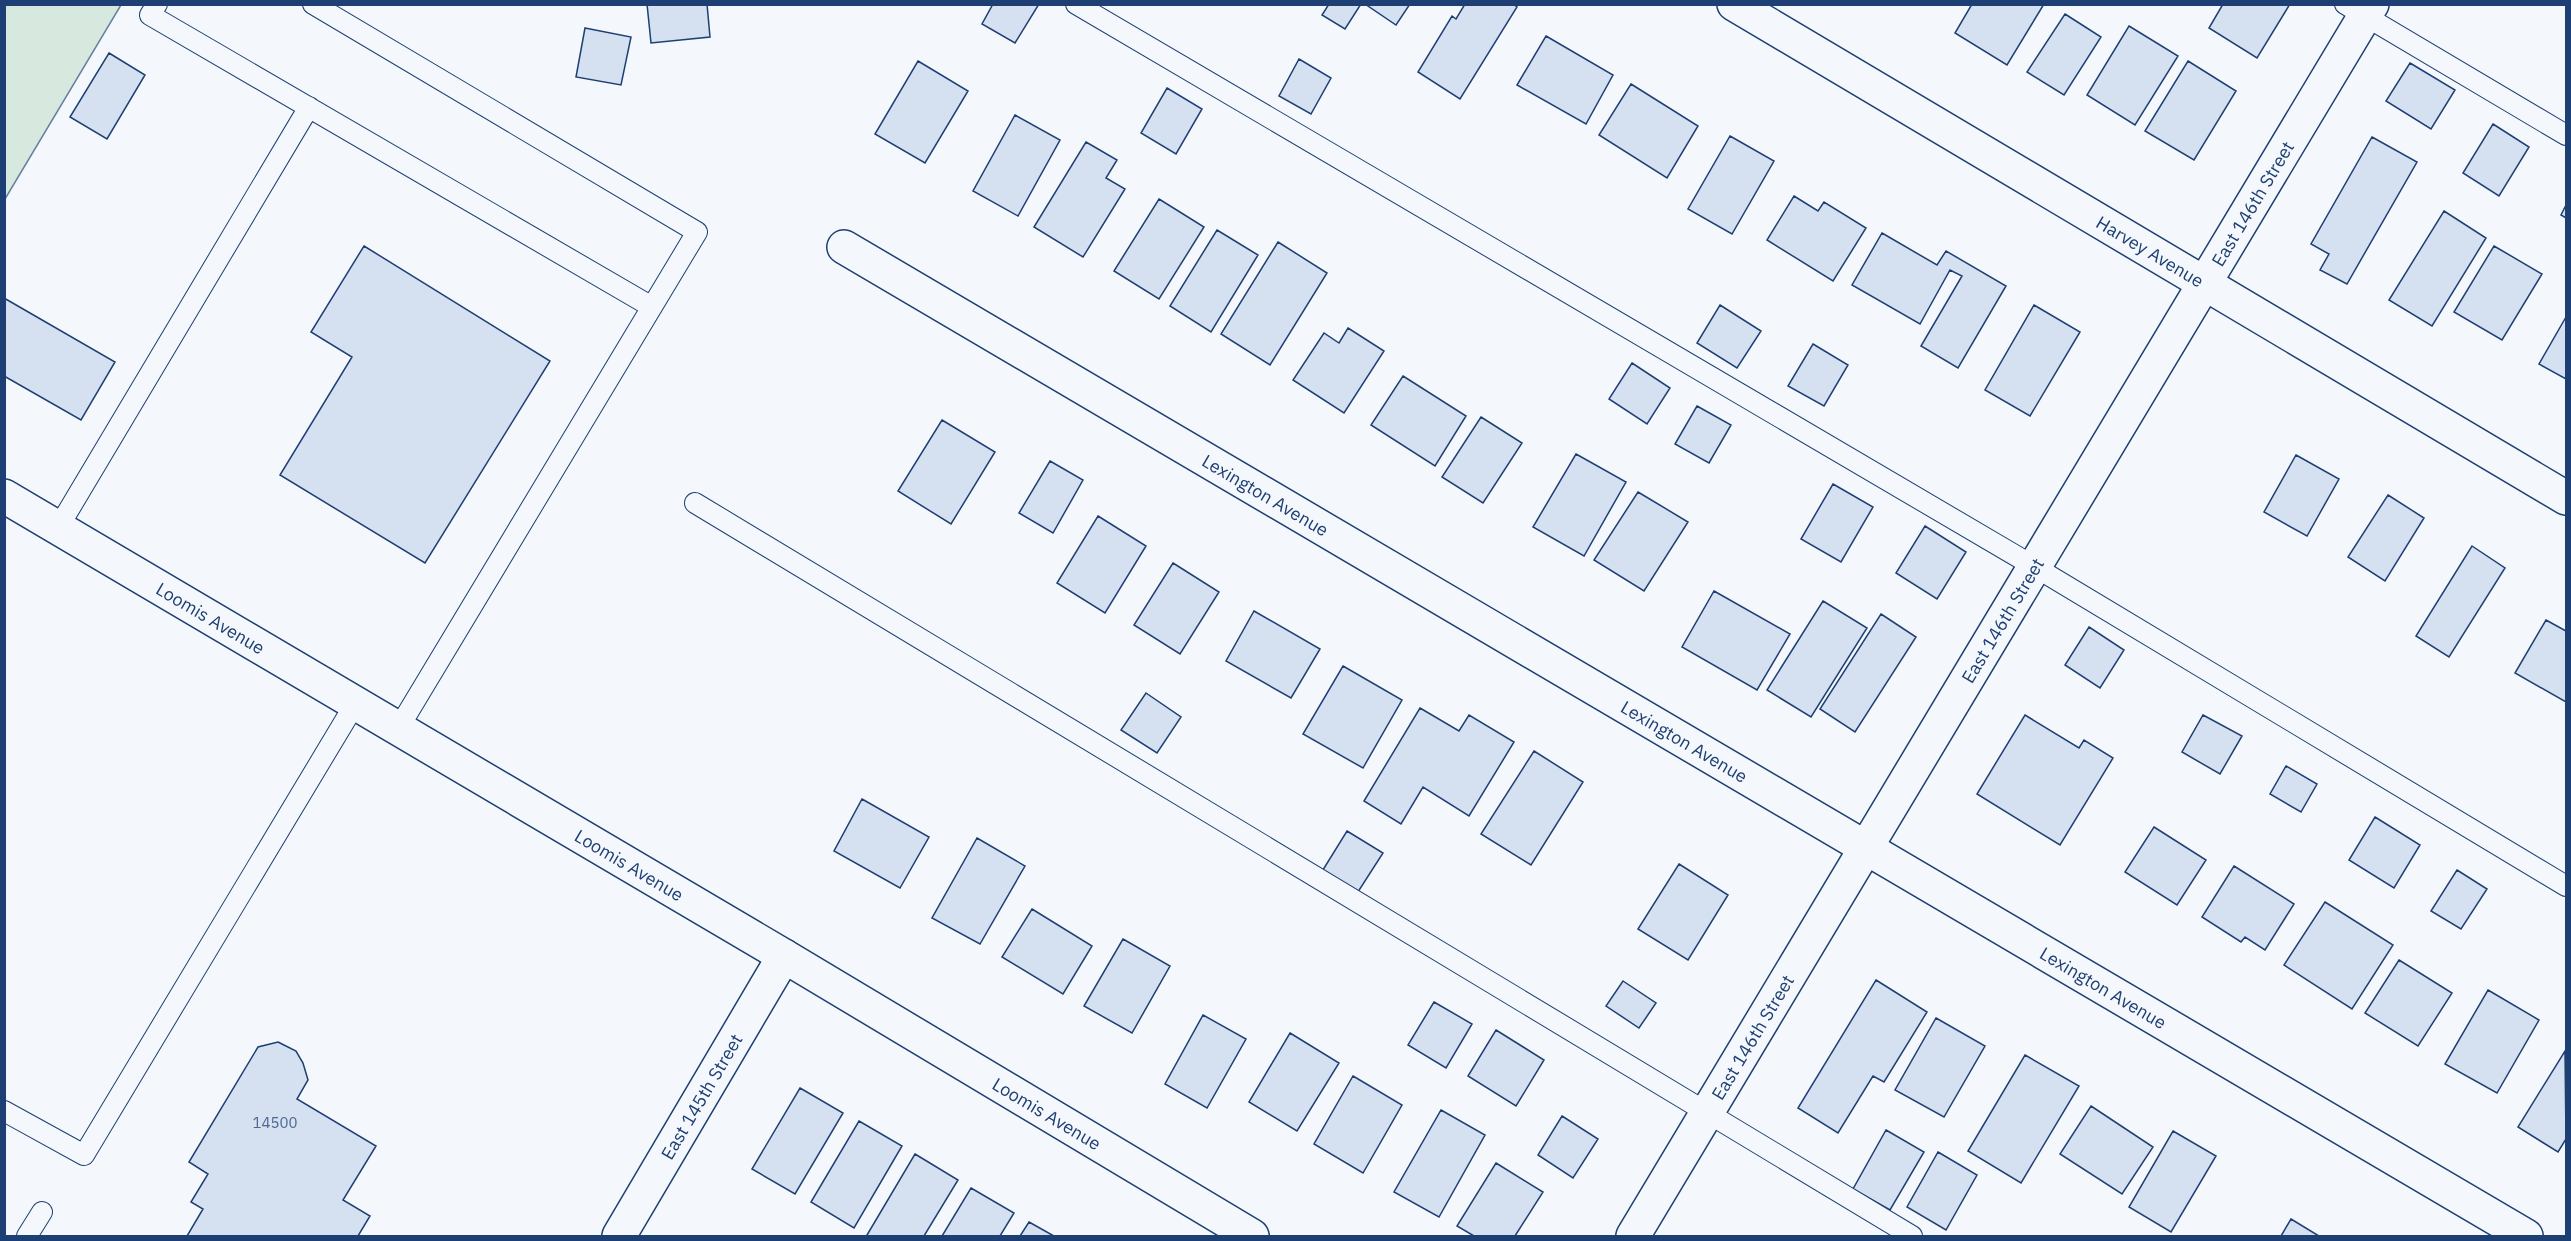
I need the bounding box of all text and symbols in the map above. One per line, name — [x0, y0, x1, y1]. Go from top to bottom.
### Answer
street label: East 146th Street — [2206, 137, 2299, 270]
street label: Harvey Avenue — [2092, 210, 2208, 292]
street label: Lexington Avenue — [1198, 449, 1333, 541]
street label: East 146th Street — [1956, 553, 2049, 687]
street label: Loomis Avenue — [152, 577, 269, 659]
street label: Lexington Avenue — [1617, 695, 1752, 787]
street label: Loomis Avenue — [571, 824, 688, 906]
street label: Lexington Avenue — [2036, 941, 2171, 1034]
street label: East 146th Street — [1706, 970, 1799, 1104]
street label: East 145th Street — [655, 1029, 747, 1163]
street label: Loomis Avenue — [989, 1072, 1106, 1155]
house number: 14500 — [252, 1113, 298, 1132]

